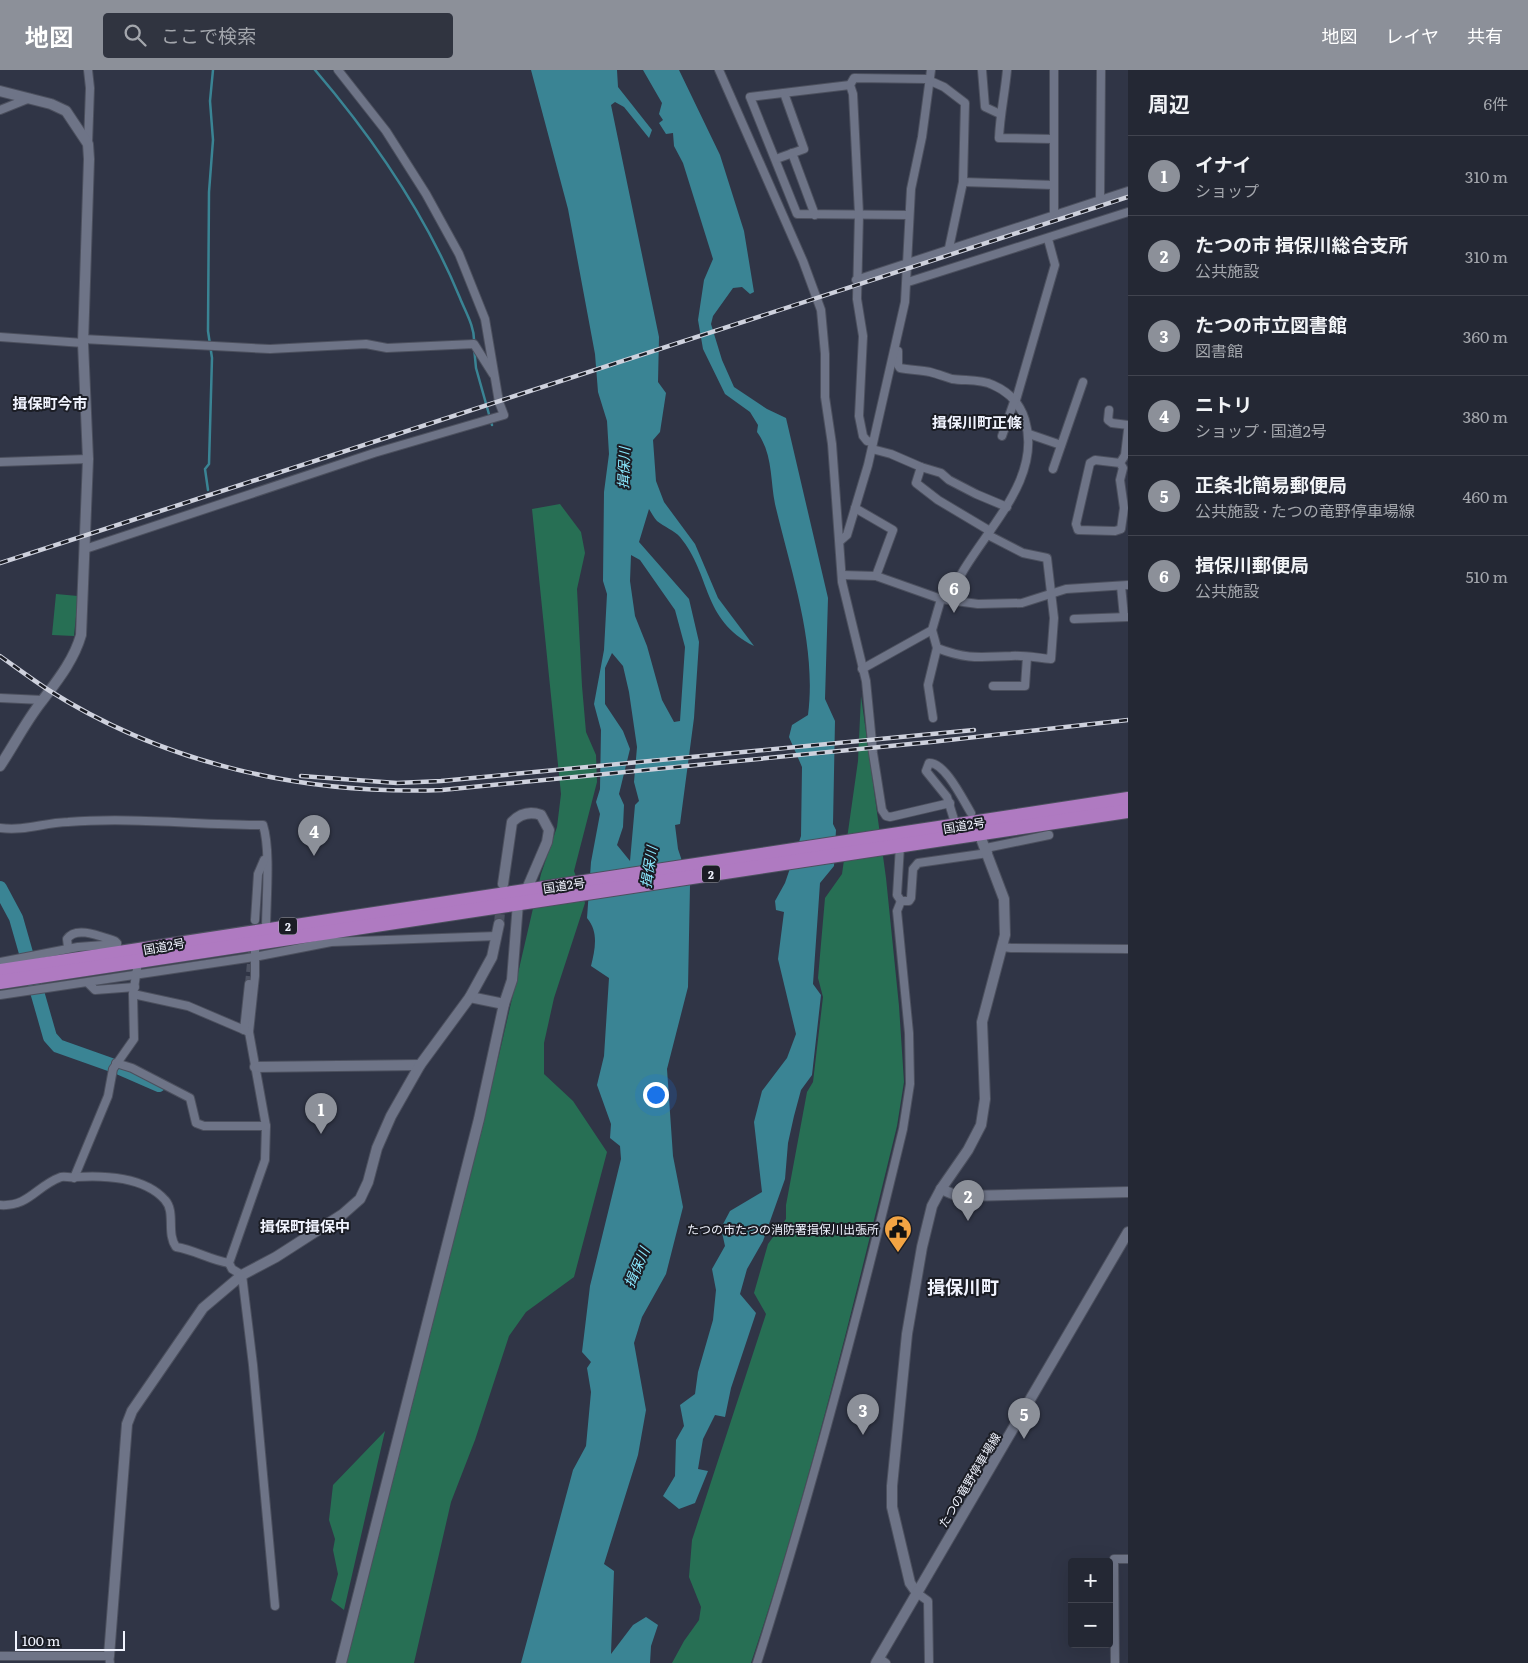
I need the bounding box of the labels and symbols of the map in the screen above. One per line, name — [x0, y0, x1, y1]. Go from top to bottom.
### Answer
district label: 揖保町今市 — [12, 391, 88, 414]
district label: 揖保川町正條 — [932, 410, 1022, 433]
water label: 揖保川 — [612, 445, 634, 489]
pin: 6 — [938, 572, 970, 613]
street label: 国道2号 — [942, 813, 986, 837]
pin: 4 — [298, 815, 330, 856]
water label: 揖保川 — [635, 843, 661, 889]
road number: 2 — [702, 866, 720, 882]
street label: 国道2号 — [542, 873, 586, 897]
road number: 2 — [279, 918, 297, 934]
street label: 国道2号 — [142, 933, 186, 959]
your location — [643, 1082, 669, 1108]
pin: 1 — [305, 1093, 337, 1134]
pin: 2 — [952, 1180, 984, 1221]
district label: 揖保町揖保中 — [260, 1214, 350, 1237]
public building icon: たつの市たつの消防署揖保川出張所 — [883, 1214, 913, 1253]
place label: たつの市たつの消防署揖保川出張所 — [687, 1220, 879, 1238]
water label: 揖保川 — [619, 1242, 654, 1290]
district label: 揖保川町 — [927, 1273, 999, 1300]
pin: 3 — [847, 1394, 879, 1435]
pin: 5 — [1008, 1398, 1040, 1439]
street label: たつの竜野停車場線 — [933, 1429, 1005, 1531]
scale bar — [15, 1628, 125, 1651]

